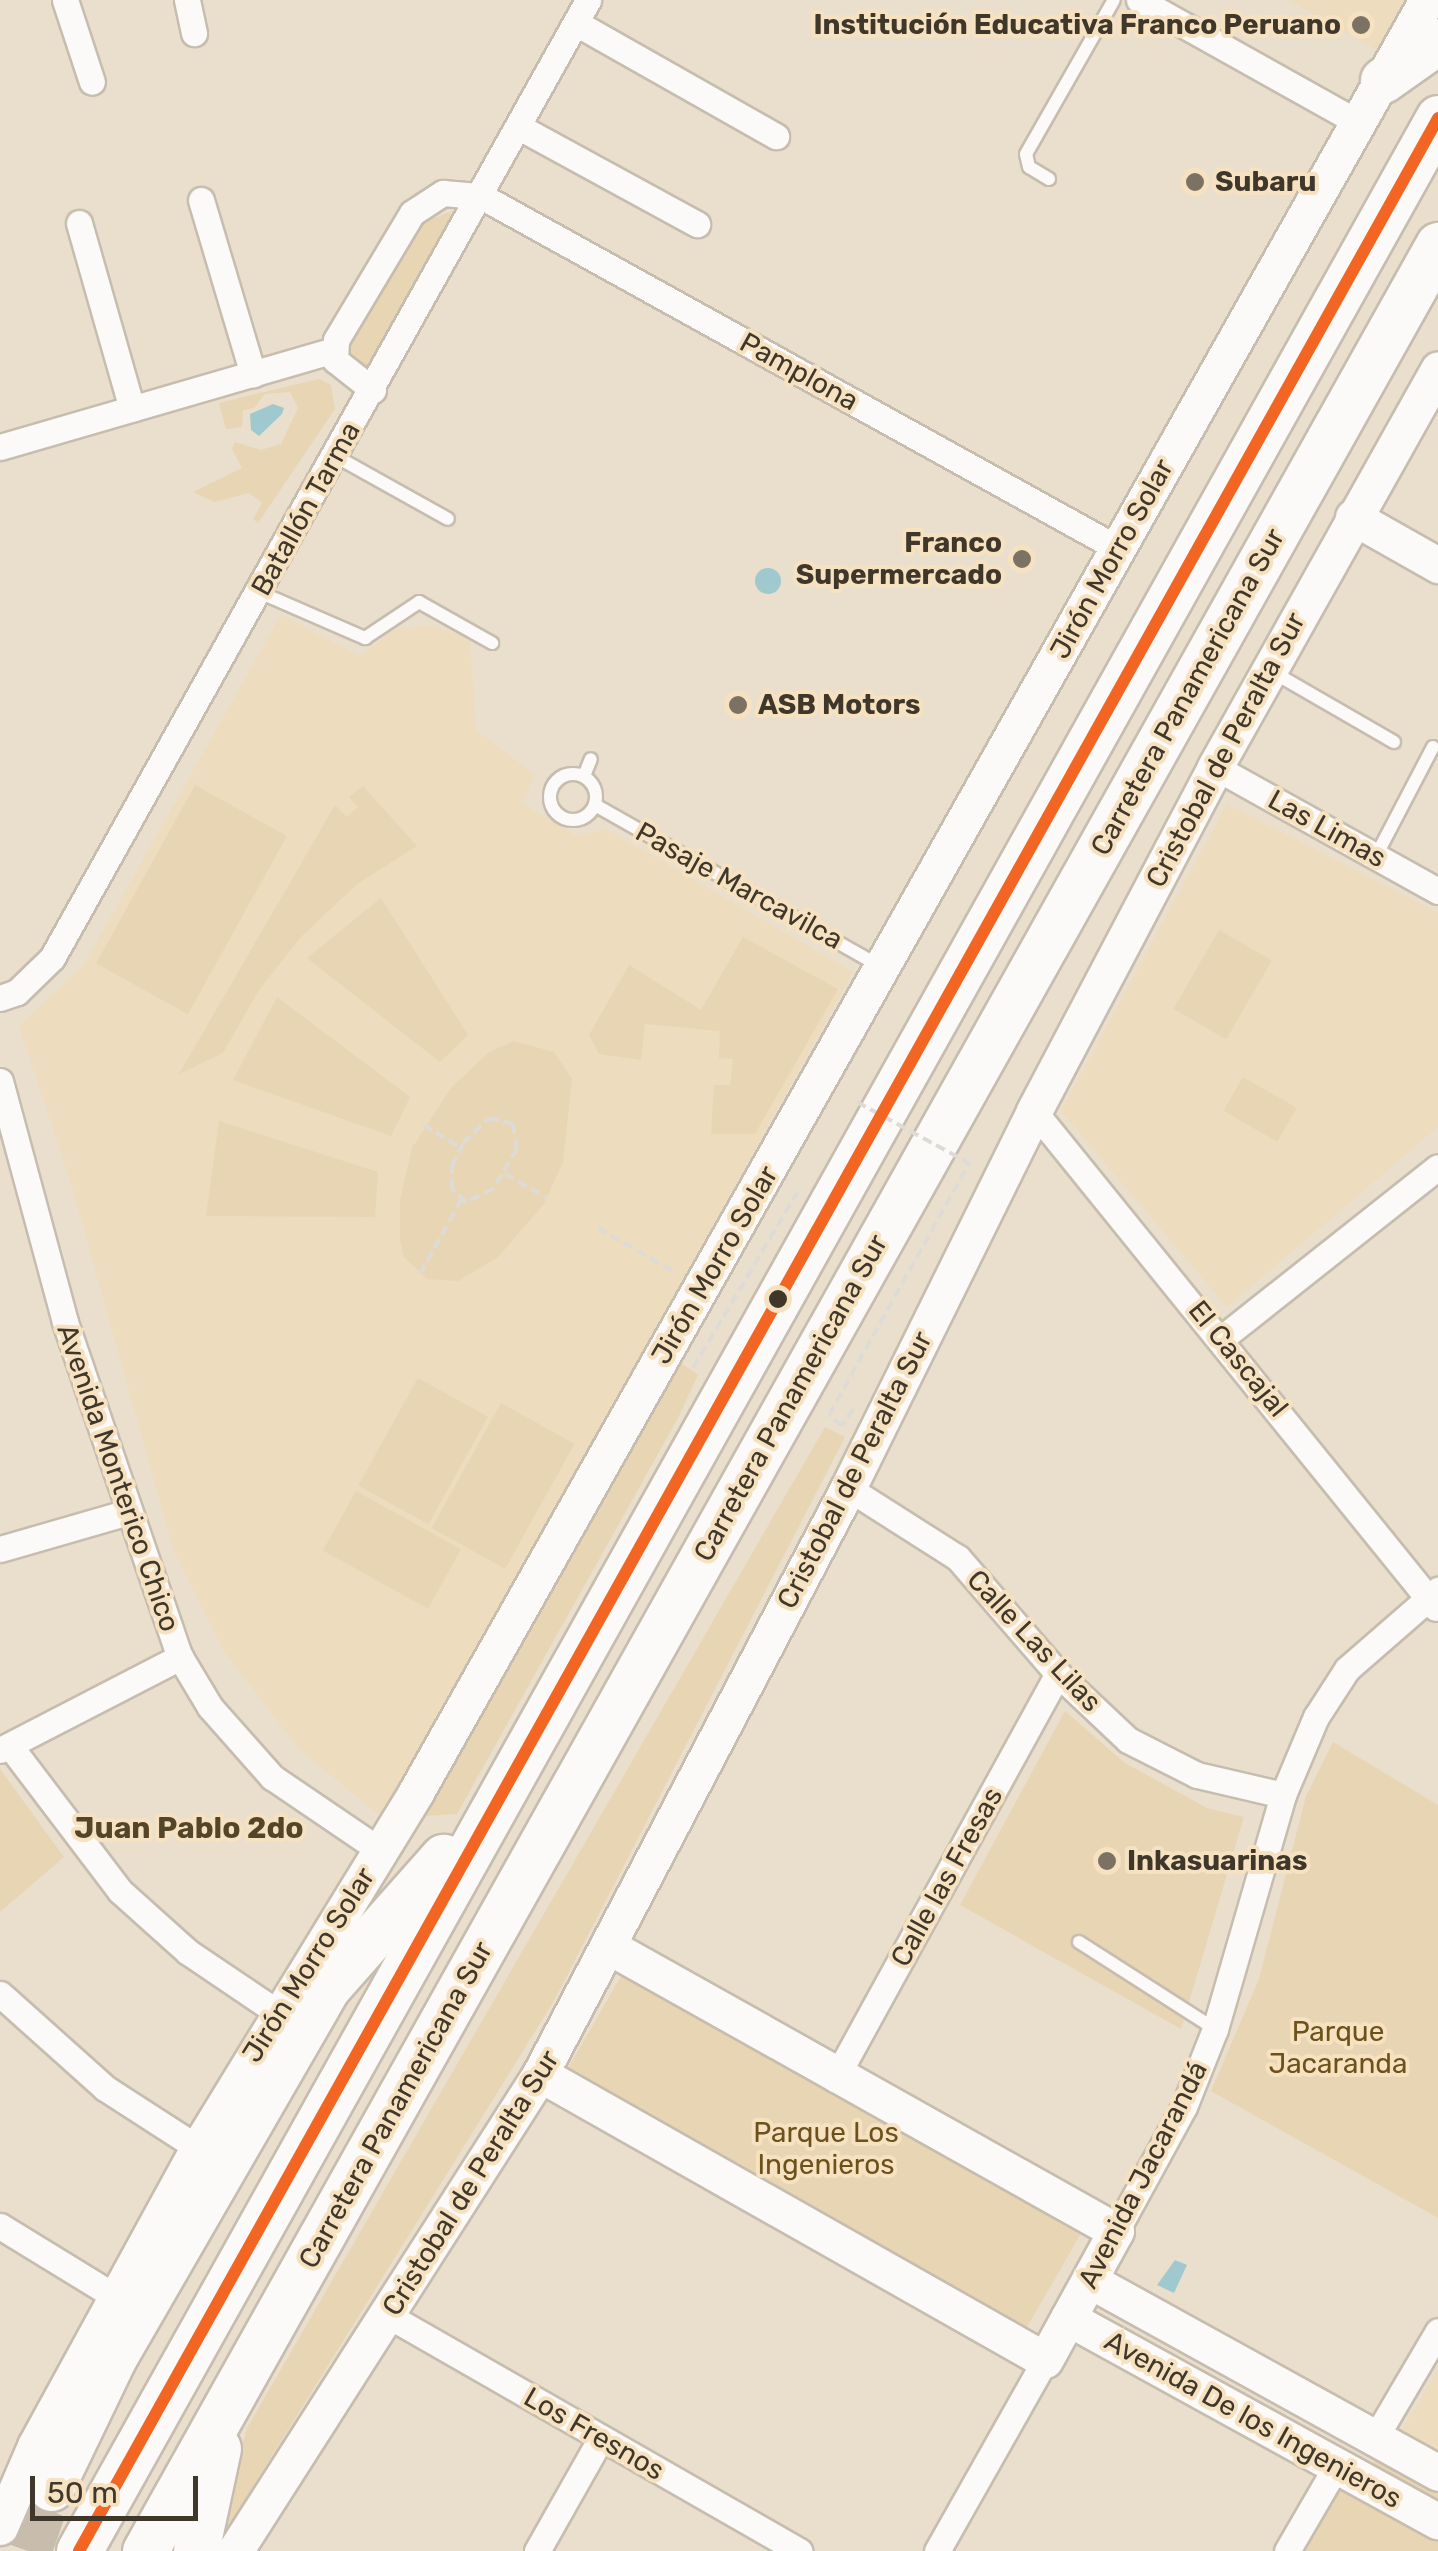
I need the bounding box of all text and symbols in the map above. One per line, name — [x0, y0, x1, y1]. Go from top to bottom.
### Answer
place label: Institución Educativa Franco Peruano — [814, 8, 1341, 42]
marker: Institución Educativa Franco Peruano — [1350, 14, 1372, 36]
place label: Subaru — [1215, 165, 1316, 199]
marker: Subaru — [1184, 171, 1206, 193]
street label: Pamplona — [734, 326, 864, 418]
street label: Batallón Tarma — [244, 416, 368, 602]
street label: Jirón Morro Solar — [1043, 453, 1181, 665]
street label: Carretera Panamericana Sur — [1084, 523, 1292, 861]
place label: Franco Supermercado — [796, 526, 1002, 592]
marker: Franco Supermercado — [1011, 548, 1033, 570]
street label: Cristobal de Peralta Sur — [1139, 607, 1313, 893]
place label: ASB Motors — [758, 688, 921, 722]
marker: ASB Motors — [727, 694, 749, 716]
street label: Las Limas — [1262, 783, 1392, 875]
street label: Pasaje Marcavilca — [630, 815, 848, 957]
street label: Jirón Morro Solar — [645, 1160, 785, 1370]
street label: Carretera Panamericana Sur — [687, 1229, 895, 1567]
unlabelled marker — [768, 1289, 788, 1309]
street label: El Cascajal — [1181, 1294, 1295, 1424]
street label: Avenida Monterico Chico — [50, 1320, 186, 1636]
street label: Cristobal de Peralta Sur — [770, 1326, 940, 1614]
street label: Calle Las Lilas — [960, 1563, 1108, 1719]
street label: Calle las Fresas — [884, 1782, 1010, 1972]
district label: Juan Pablo 2do — [74, 1810, 304, 1846]
place label: Inkasuarinas — [1127, 1844, 1307, 1878]
marker: Inkasuarinas — [1096, 1850, 1118, 1872]
street label: Jirón Morro Solar — [236, 1861, 382, 2069]
street label: Carretera Panamericana Sur — [292, 1936, 500, 2274]
park label: Parque Jacaranda — [1269, 2015, 1407, 2081]
street label: Cristobal de Peralta Sur — [376, 2044, 566, 2322]
street label: Avenida Jacarandá — [1071, 2056, 1215, 2294]
park label: Parque Los Ingenieros — [753, 2116, 899, 2182]
street label: Avenida De los Ingenieros — [1099, 2324, 1407, 2516]
street label: Los Fresnos — [518, 2380, 670, 2488]
scale bar — [35, 2456, 202, 2518]
text: 50 m — [47, 2475, 118, 2511]

